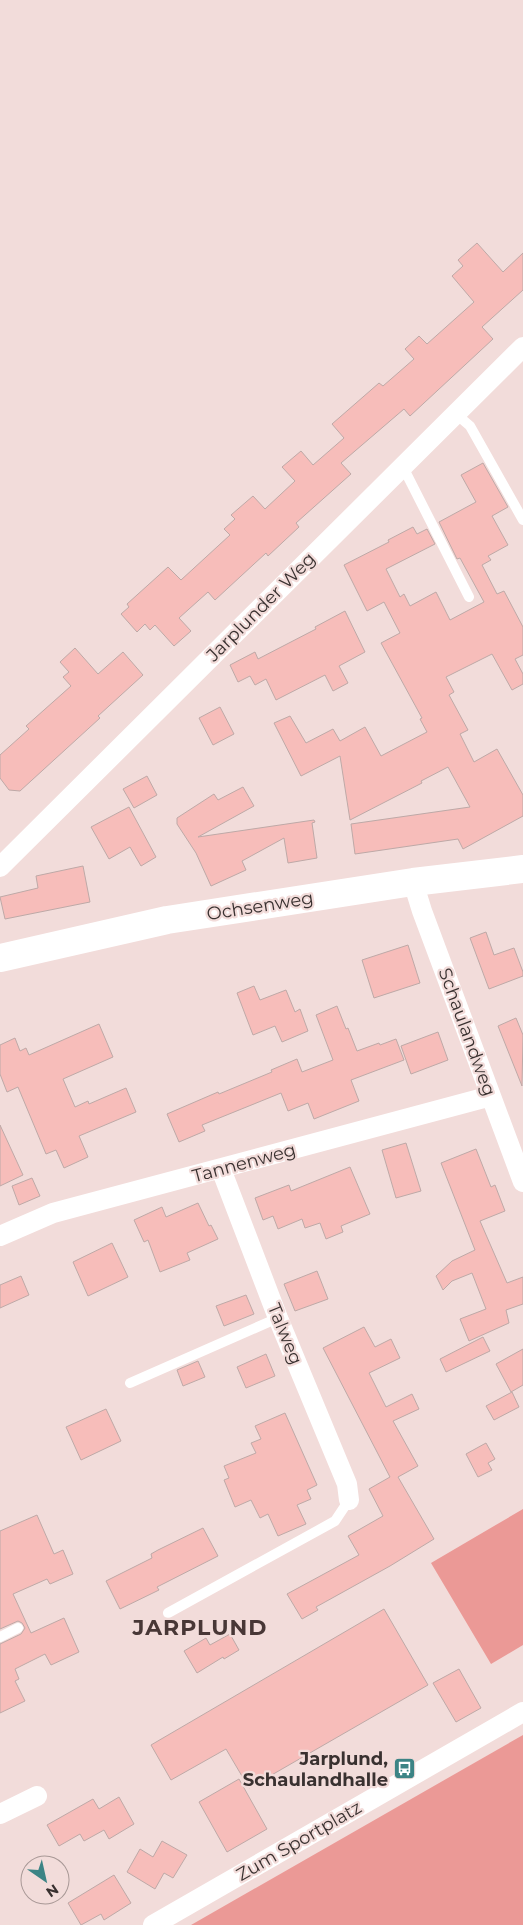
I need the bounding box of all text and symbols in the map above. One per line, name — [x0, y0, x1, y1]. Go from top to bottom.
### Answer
street label: Jarplunder Weg — [201, 548, 320, 667]
street label: Ochsenweg — [205, 887, 315, 925]
street label: Schaulandweg — [434, 965, 500, 1099]
street label: Tannenweg — [190, 1139, 298, 1187]
street label: Talweg — [263, 1300, 307, 1368]
district label: JARPLUND — [132, 1614, 267, 1641]
place label: Jarplund, Schaulandhalle — [243, 1748, 388, 1791]
bus stop icon: Jarplund, Schaulandhalle — [392, 1757, 416, 1781]
street label: Zum Sportplatz — [232, 1796, 366, 1886]
north arrow — [20, 1855, 70, 1905]
text: N — [43, 1880, 62, 1901]

